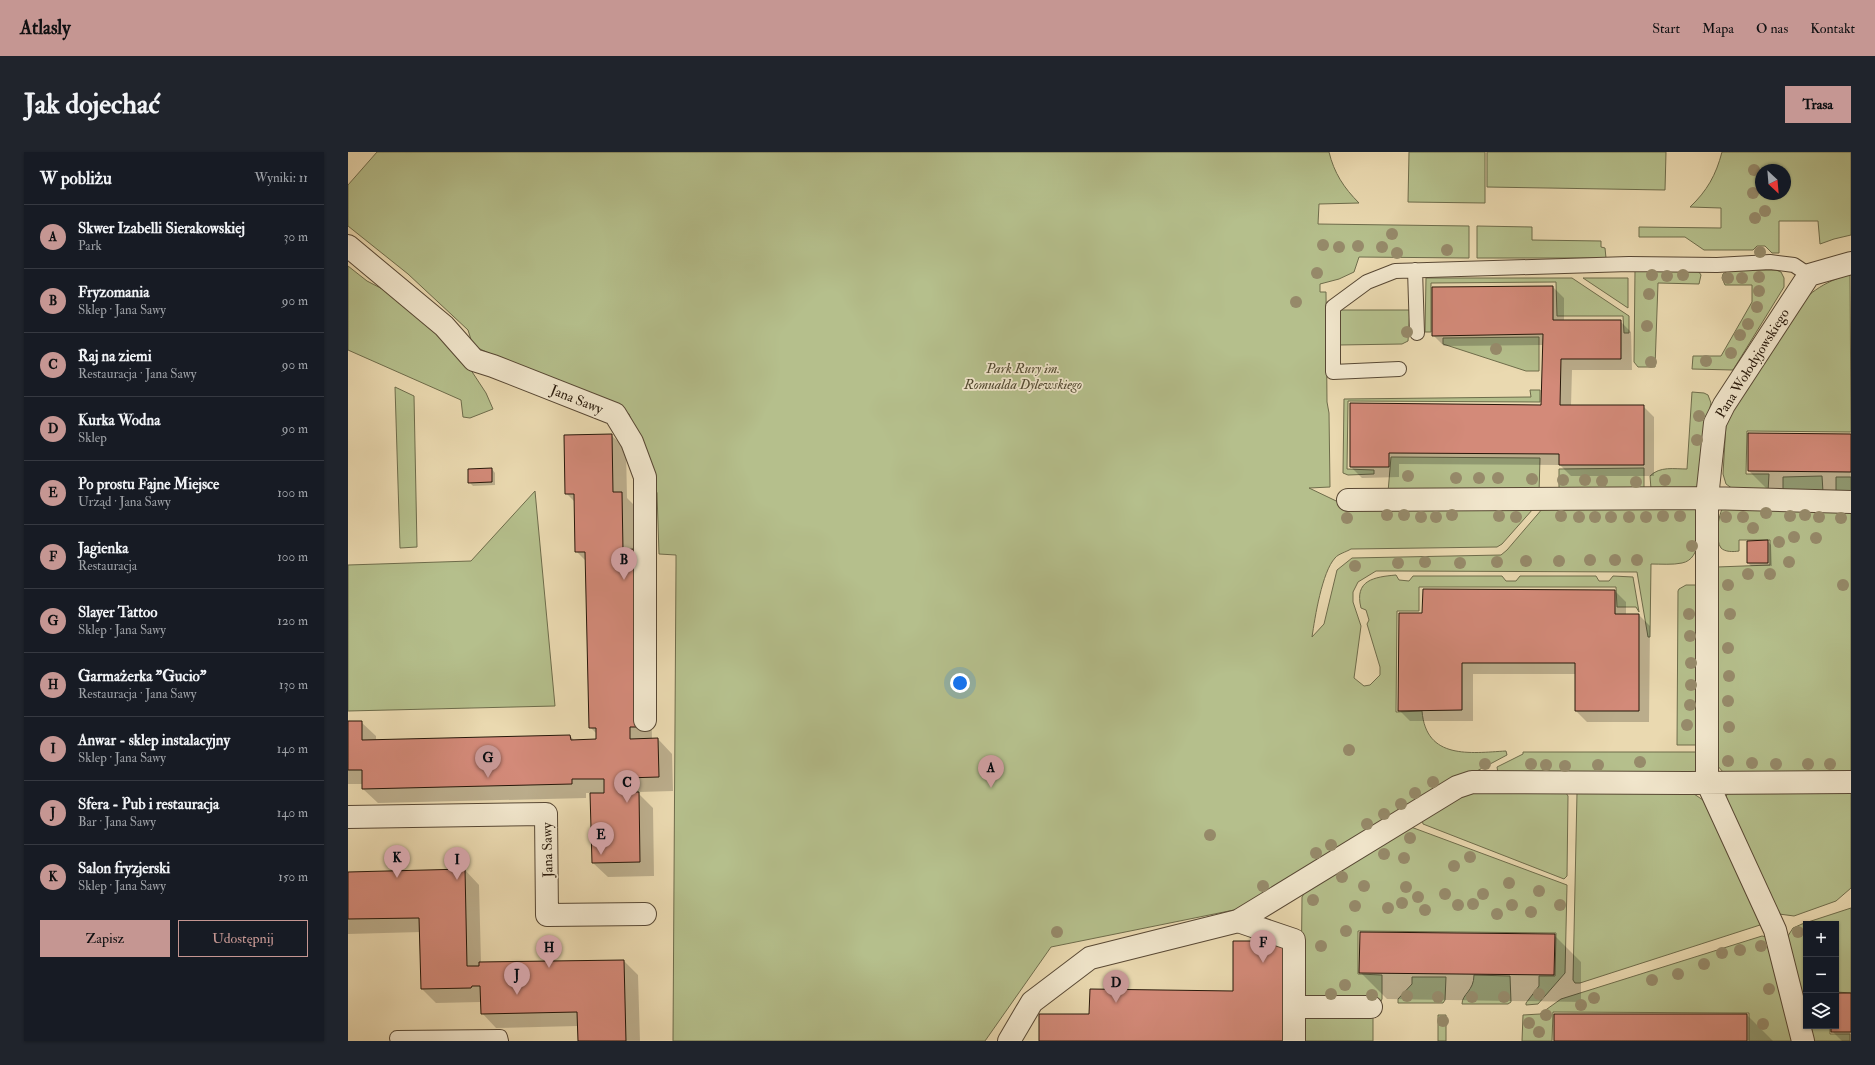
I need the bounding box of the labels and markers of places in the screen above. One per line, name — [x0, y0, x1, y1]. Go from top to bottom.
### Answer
pin: B — [611, 547, 637, 580]
pin: G — [475, 745, 501, 778]
pin: A — [978, 755, 1004, 788]
pin: C — [614, 770, 640, 803]
pin: E — [588, 822, 614, 855]
pin: K — [384, 845, 410, 878]
pin: I — [444, 847, 470, 880]
pin: F — [1250, 930, 1276, 963]
pin: H — [536, 935, 562, 968]
pin: J — [504, 962, 530, 995]
pin: D — [1103, 970, 1129, 1003]

